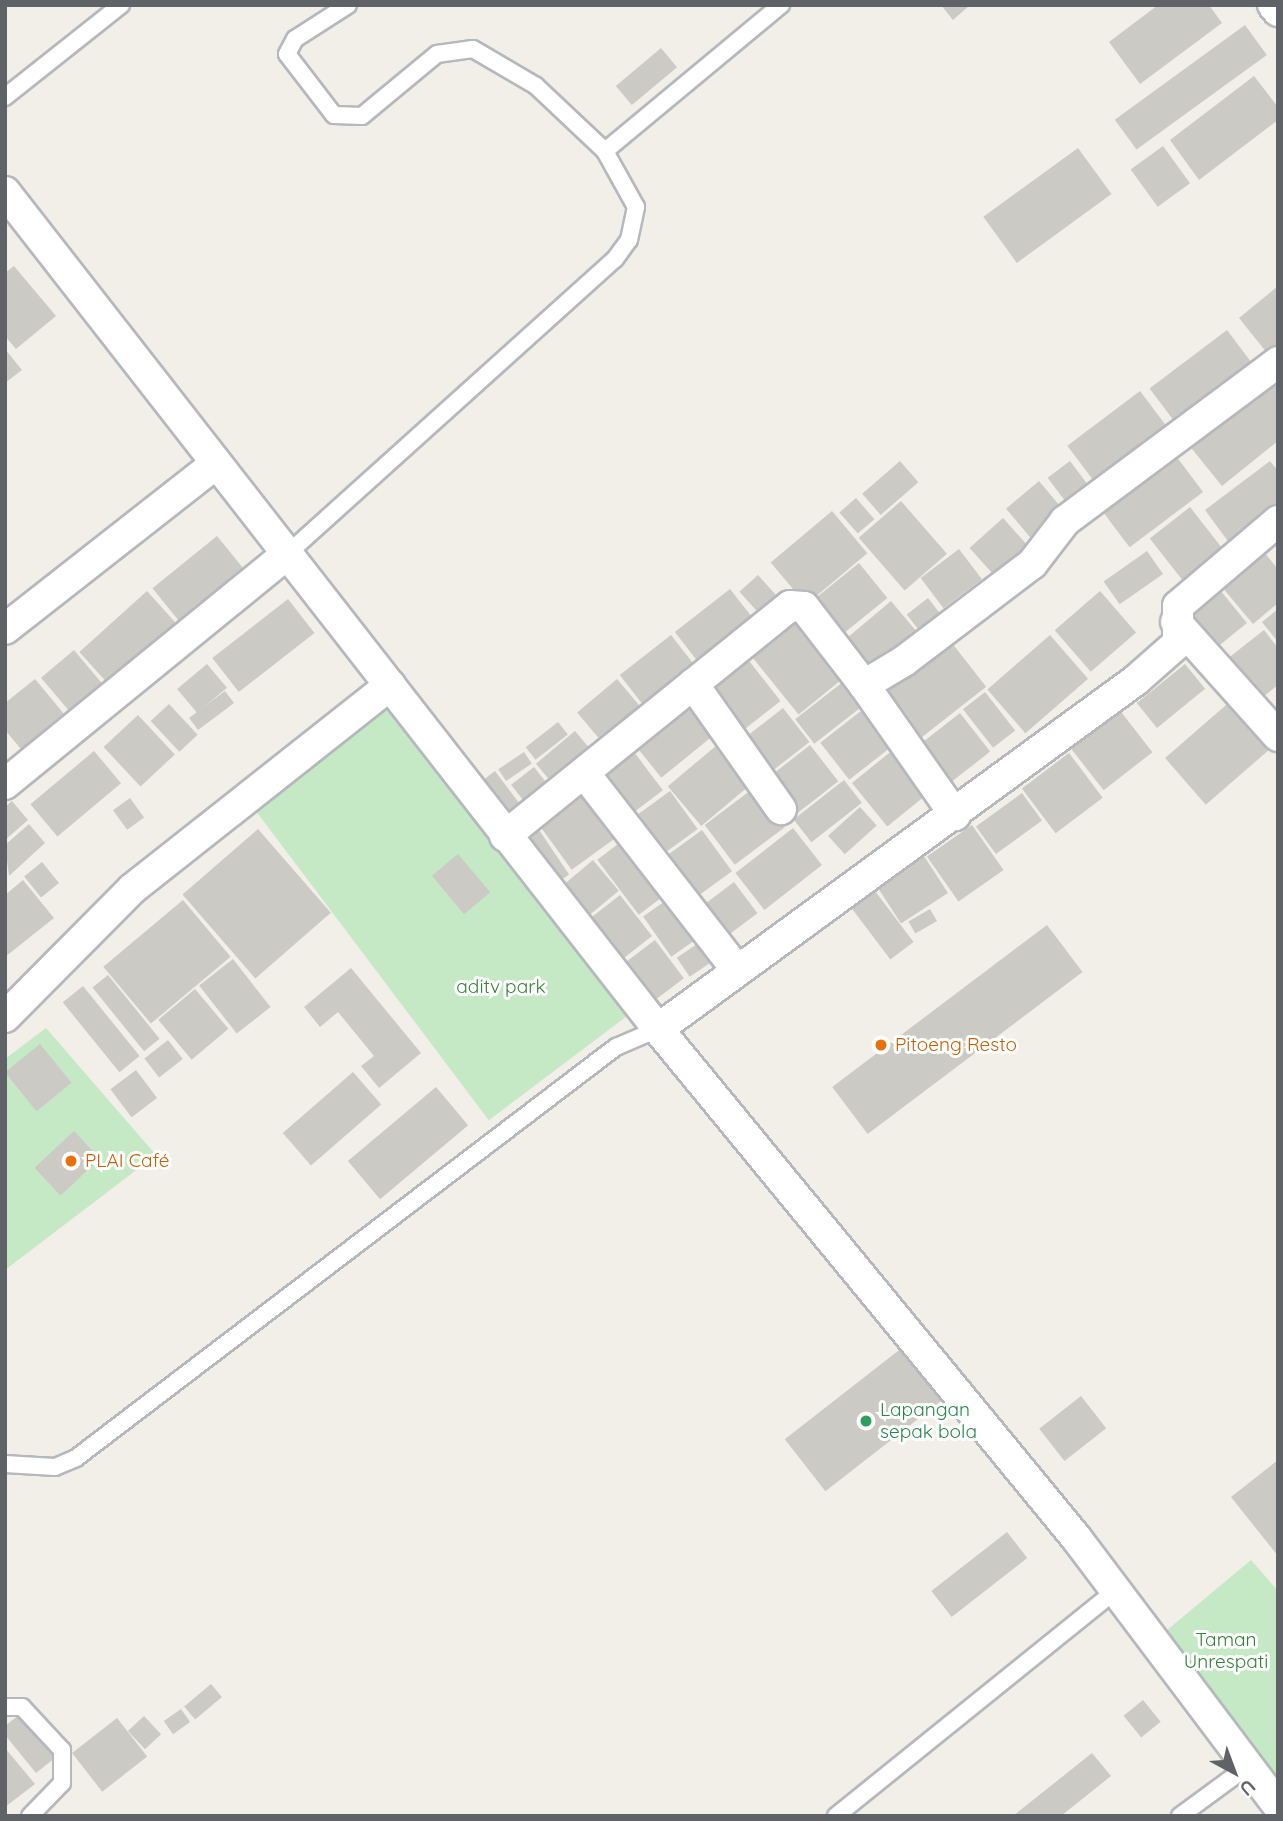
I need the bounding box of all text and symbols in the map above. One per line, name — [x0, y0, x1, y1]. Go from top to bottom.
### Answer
park label: aditv park — [456, 976, 546, 998]
place label: Pitoeng Resto — [895, 1034, 1017, 1056]
marker: Pitoeng Resto — [873, 1037, 889, 1053]
place label: PLAI Café — [85, 1150, 169, 1172]
marker: PLAI Café — [63, 1153, 79, 1169]
place label: Lapangan sepak bola — [880, 1399, 977, 1443]
marker: Lapangan sepak bola — [858, 1413, 874, 1429]
park label: Taman Unrespati — [1184, 1629, 1268, 1673]
north arrow — [1199, 1737, 1269, 1807]
text: U — [1235, 1774, 1261, 1801]

